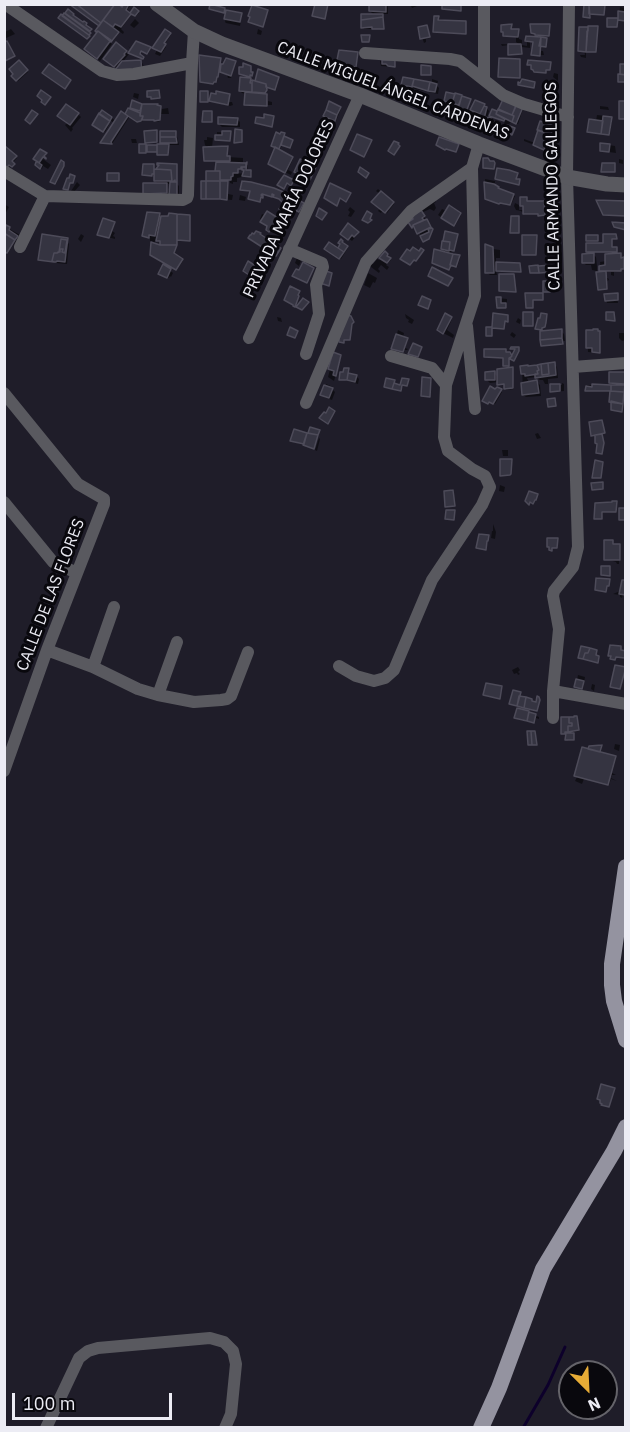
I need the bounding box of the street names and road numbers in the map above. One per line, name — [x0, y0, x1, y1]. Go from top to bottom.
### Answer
street label: CALLE MIGUEL ÁNGEL CÁRDENAS — [274, 38, 512, 144]
street label: CALLE ARMANDO GALLEGOS — [542, 81, 564, 291]
street label: PRIVADA MARÍA DOLORES — [239, 117, 339, 301]
street label: CALLE DE LAS FLORES — [13, 516, 89, 674]

